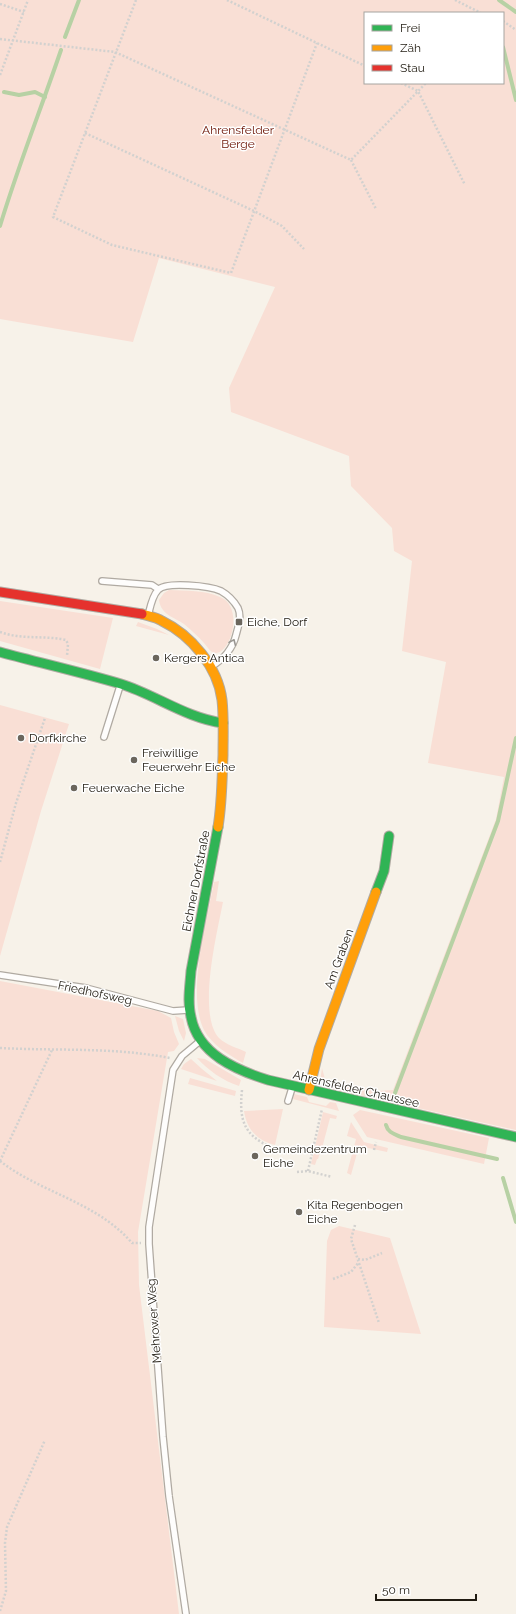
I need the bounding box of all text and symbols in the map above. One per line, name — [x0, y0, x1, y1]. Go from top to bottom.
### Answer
legend — [364, 12, 504, 84]
text: Frei — [400, 21, 420, 35]
text: Zäh — [400, 41, 421, 55]
text: Stau — [400, 61, 425, 75]
park label: Ahrensfelder Berge — [202, 123, 275, 151]
place label: Eiche, Dorf — [247, 615, 308, 629]
marker: Eiche, Dorf — [234, 617, 244, 627]
one-way arrow — [228, 639, 236, 646]
place label: Kergers Antica — [164, 651, 244, 665]
marker: Kergers Antica — [151, 653, 161, 663]
place label: Dorfkirche — [29, 731, 87, 745]
marker: Dorfkirche — [16, 733, 26, 743]
place label: Freiwillige Feuerwehr Eiche — [142, 746, 235, 774]
marker: Freiwillige Feuerwehr Eiche — [129, 755, 139, 765]
place label: Feuerwache Eiche — [82, 781, 185, 795]
marker: Feuerwache Eiche — [69, 783, 79, 793]
street label: Eichner Dorfstraße — [179, 829, 213, 933]
street label: Am Graben — [322, 927, 356, 991]
street label: Friedhofsweg — [57, 978, 133, 1008]
street label: Ahrensfelder Chaussee — [292, 1068, 420, 1110]
place label: Gemeindezentrum Eiche — [263, 1142, 367, 1170]
marker: Gemeindezentrum Eiche — [250, 1151, 260, 1161]
place label: Kita Regenbogen Eiche — [307, 1198, 403, 1226]
marker: Kita Regenbogen Eiche — [294, 1207, 304, 1217]
street label: Mehrower Weg — [144, 1278, 164, 1364]
scale bar — [376, 1576, 476, 1602]
text: 50 m — [382, 1583, 410, 1597]

